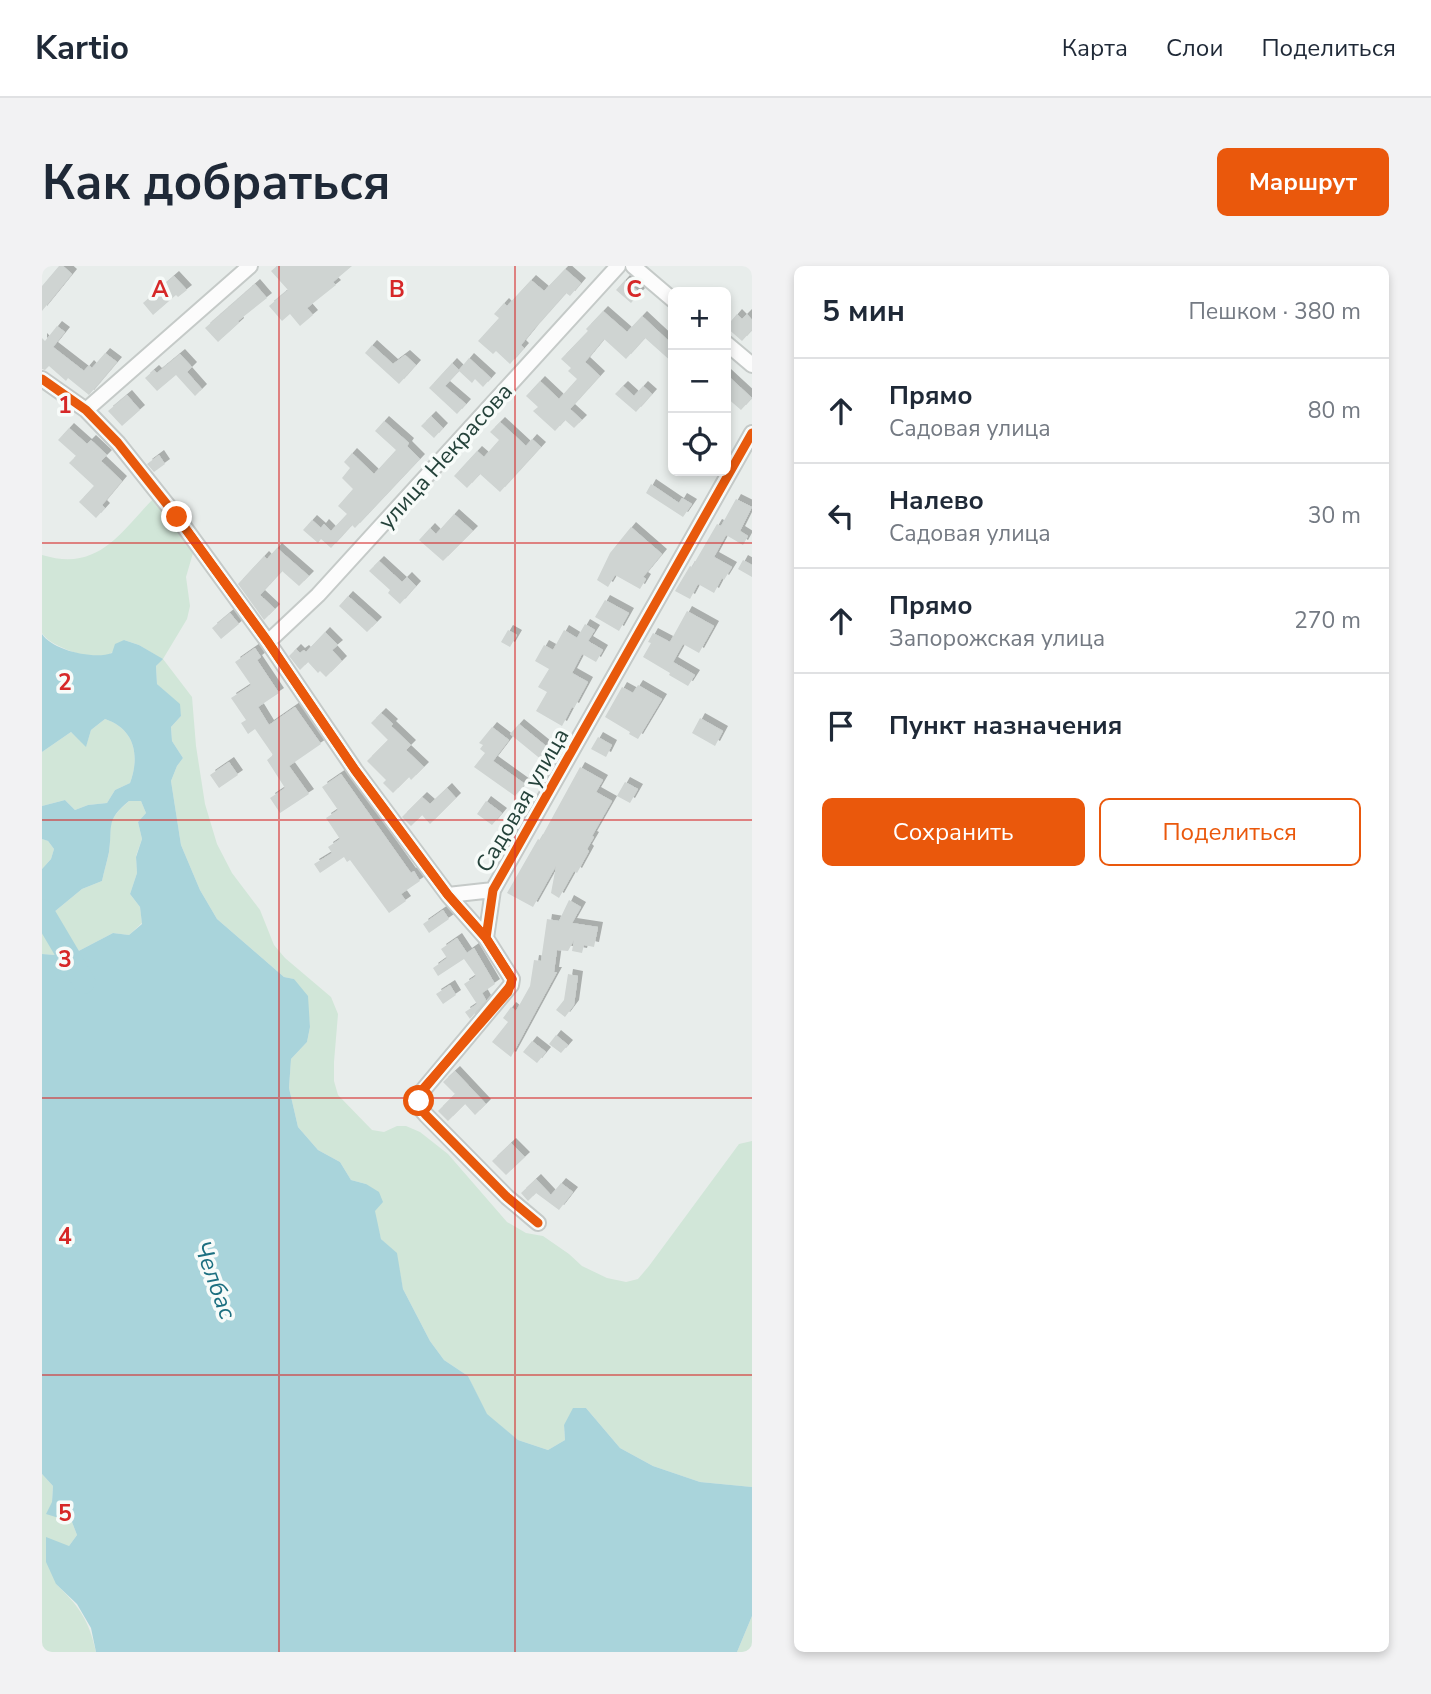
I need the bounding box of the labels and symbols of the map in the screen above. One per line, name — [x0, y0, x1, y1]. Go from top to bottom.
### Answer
text: A — [151, 274, 169, 305]
text: B — [389, 274, 405, 305]
text: C — [626, 274, 642, 305]
street label: улица Некрасова — [371, 376, 519, 536]
text: 1 — [58, 390, 72, 421]
route end — [161, 501, 192, 532]
text: 2 — [58, 667, 72, 698]
street label: Садовая улица — [469, 722, 576, 878]
text: 3 — [58, 944, 72, 975]
route start — [403, 1085, 434, 1116]
text: 4 — [58, 1221, 72, 1252]
water label: Челбас — [186, 1237, 244, 1324]
text: 5 — [58, 1498, 72, 1529]

